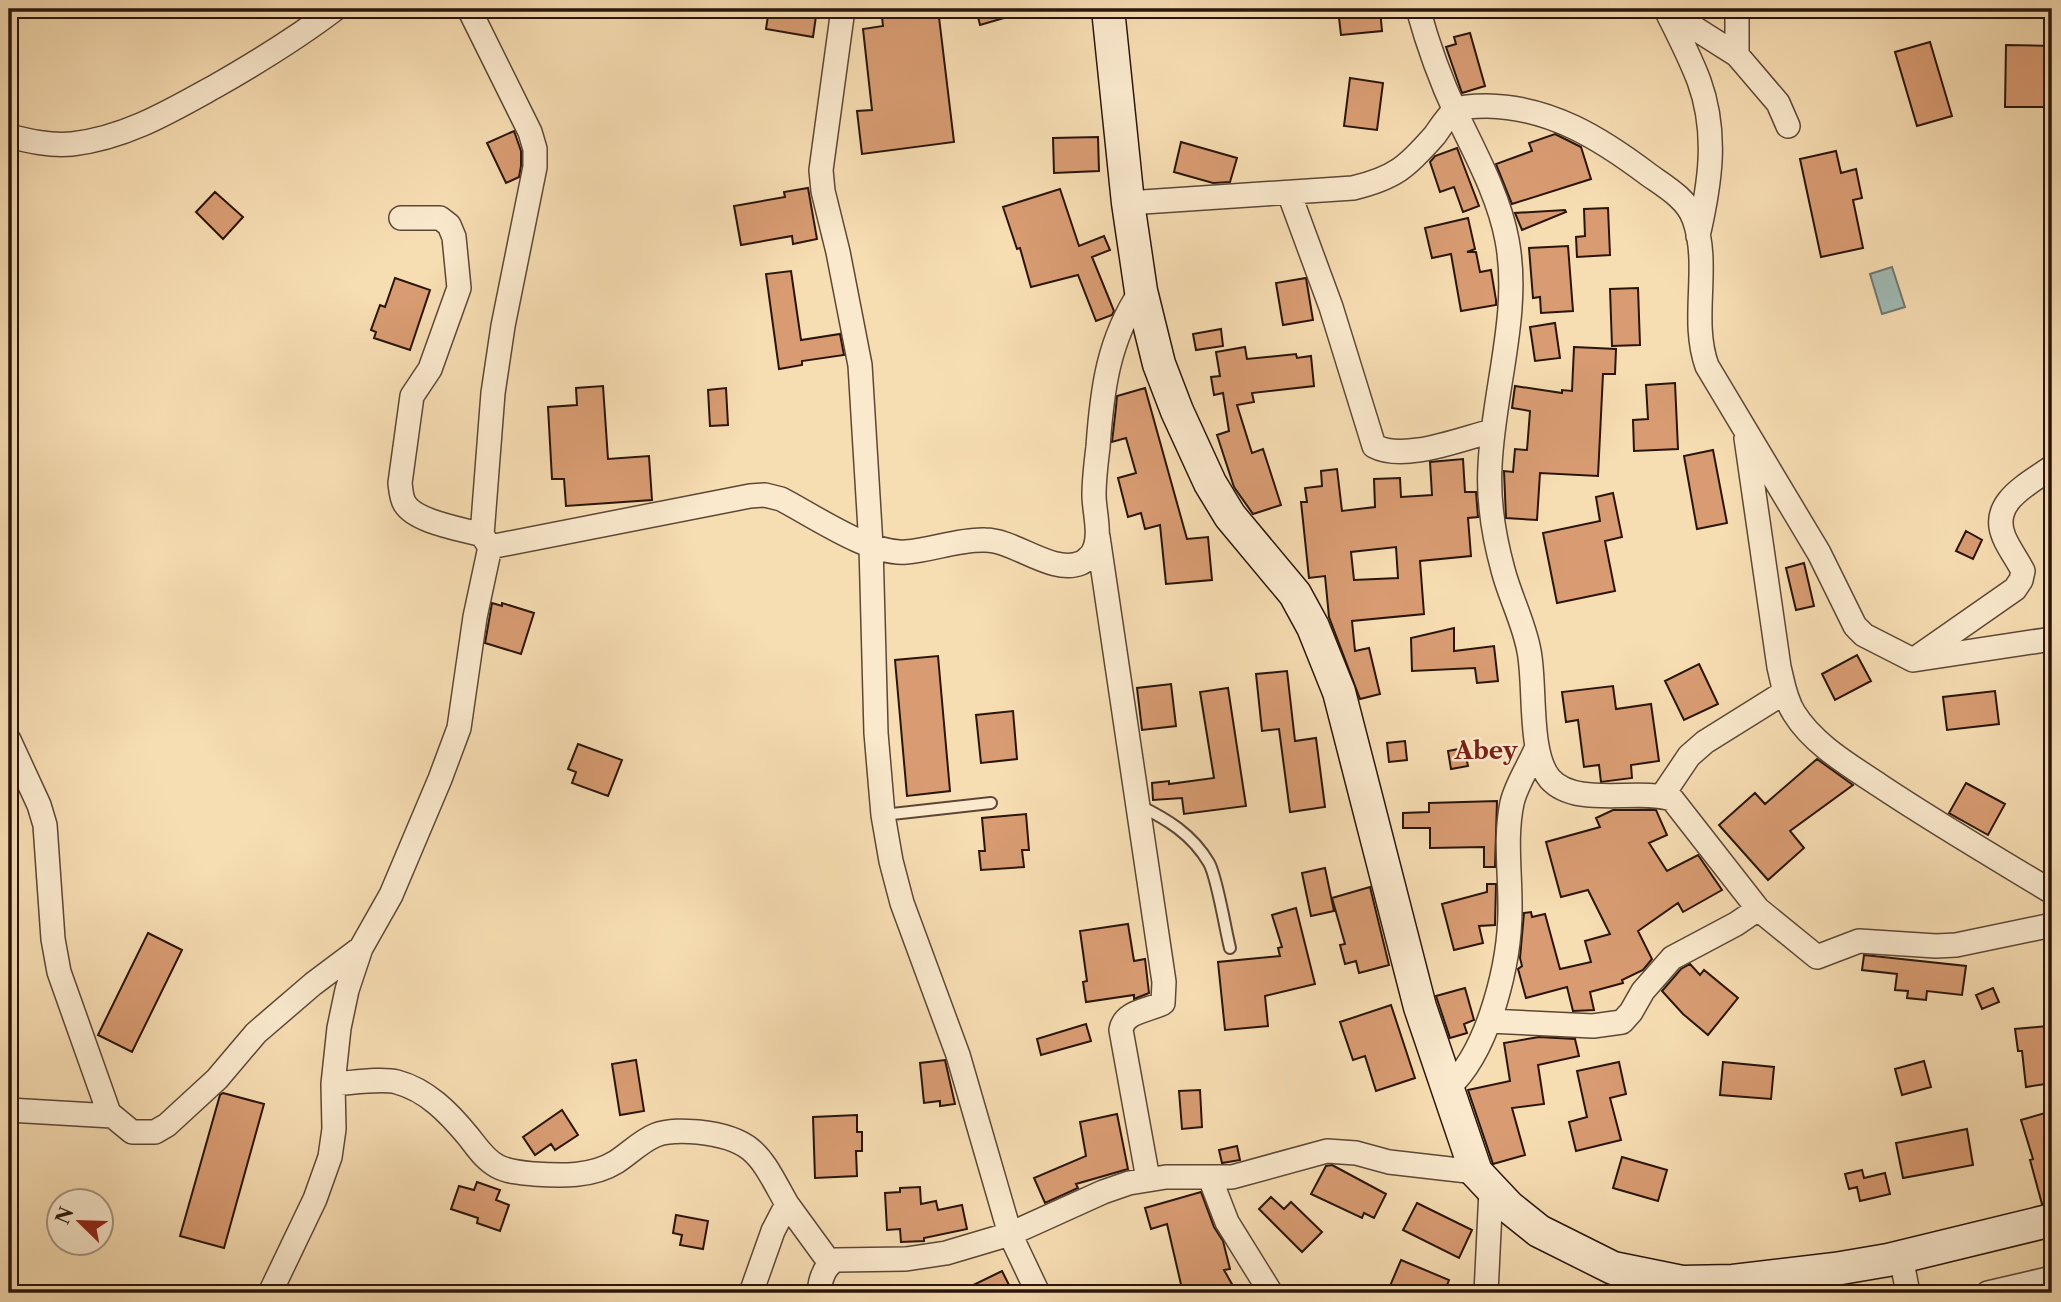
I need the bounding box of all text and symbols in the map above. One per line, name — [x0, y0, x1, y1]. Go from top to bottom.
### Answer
district label: Abey — [1454, 736, 1519, 765]
north arrow — [46, 1186, 116, 1256]
text: N — [51, 1203, 79, 1228]

